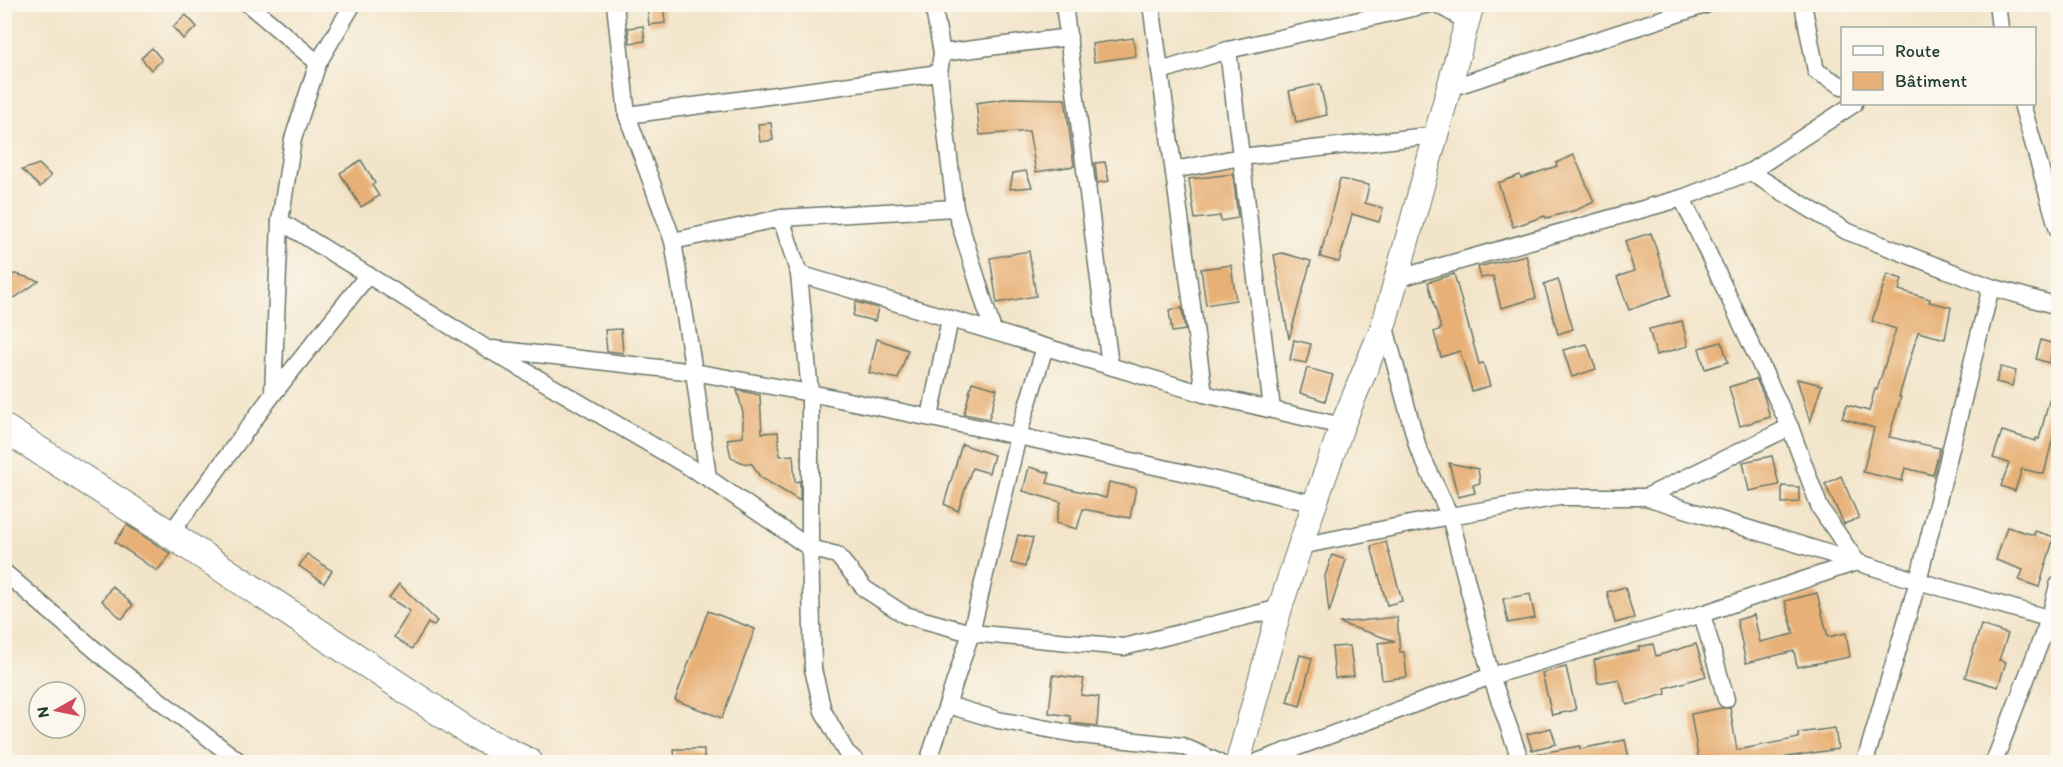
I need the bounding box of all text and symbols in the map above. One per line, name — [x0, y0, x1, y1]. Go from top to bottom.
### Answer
legend — [1841, 27, 2036, 105]
text: Route — [1895, 40, 1940, 62]
text: Bâtiment — [1895, 70, 1968, 92]
north arrow — [27, 680, 87, 740]
text: N — [32, 705, 53, 719]

